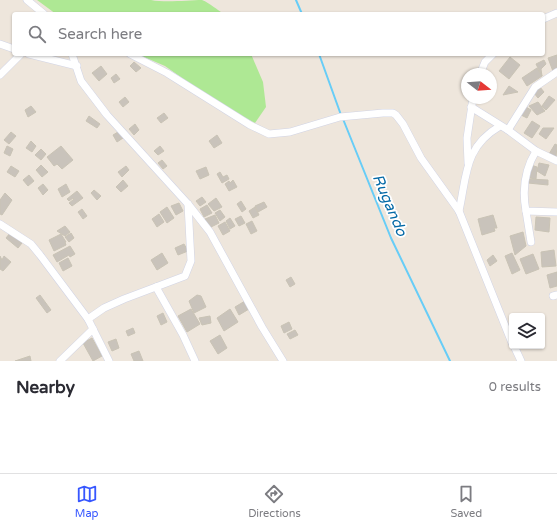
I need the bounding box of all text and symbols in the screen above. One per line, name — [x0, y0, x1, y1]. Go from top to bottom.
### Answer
search box — [12, 12, 545, 56]
icon: search — [26, 23, 48, 45]
text: Search here — [58, 25, 142, 43]
north arrow — [461, 68, 497, 104]
water label: Rugando — [369, 171, 411, 239]
map controls — [509, 313, 545, 349]
button: layers — [509, 313, 545, 349]
text: Nearby — [16, 377, 75, 398]
text: 0 results — [489, 379, 541, 395]
tab: Map — [75, 483, 99, 520]
tab: Directions — [248, 483, 301, 520]
tab: Saved — [450, 483, 482, 520]

